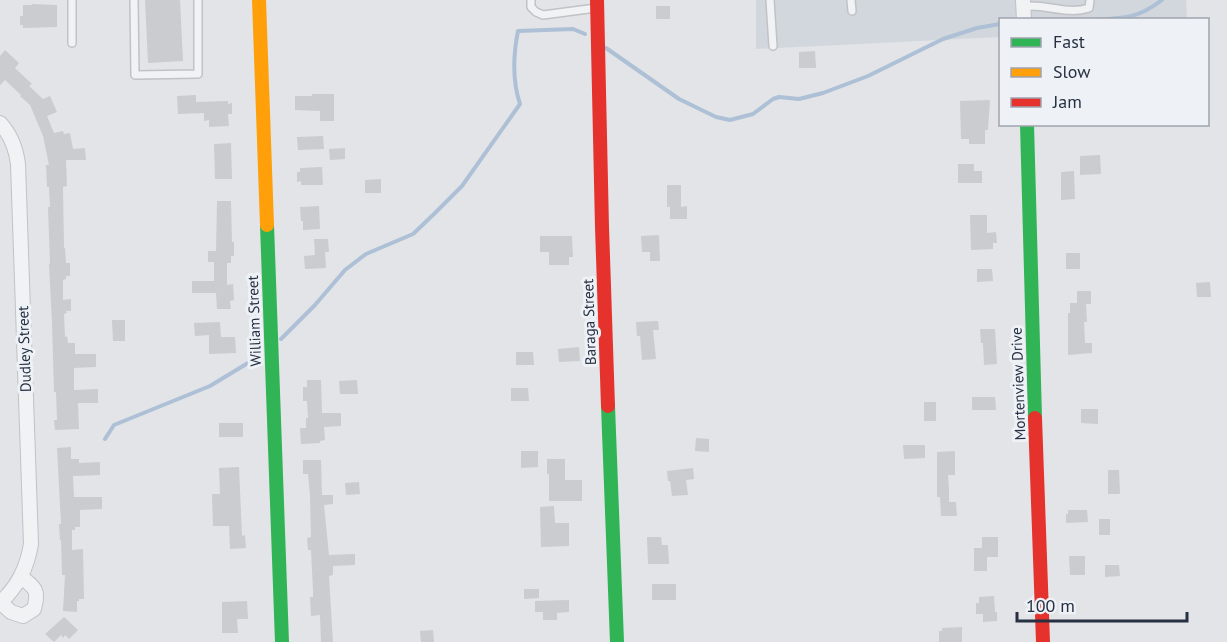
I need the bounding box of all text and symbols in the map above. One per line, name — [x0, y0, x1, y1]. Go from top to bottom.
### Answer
legend — [999, 18, 1209, 126]
text: Fast — [1053, 30, 1085, 53]
text: Slow — [1053, 60, 1091, 83]
text: Jam — [1052, 90, 1082, 113]
street label: William Street — [243, 275, 265, 367]
street label: Baraga Street — [578, 278, 600, 366]
street label: Dudley Street — [13, 305, 35, 393]
street label: Mortenview Drive — [1007, 327, 1029, 441]
scale bar — [1017, 585, 1186, 623]
text: 100 m — [1026, 594, 1075, 617]

